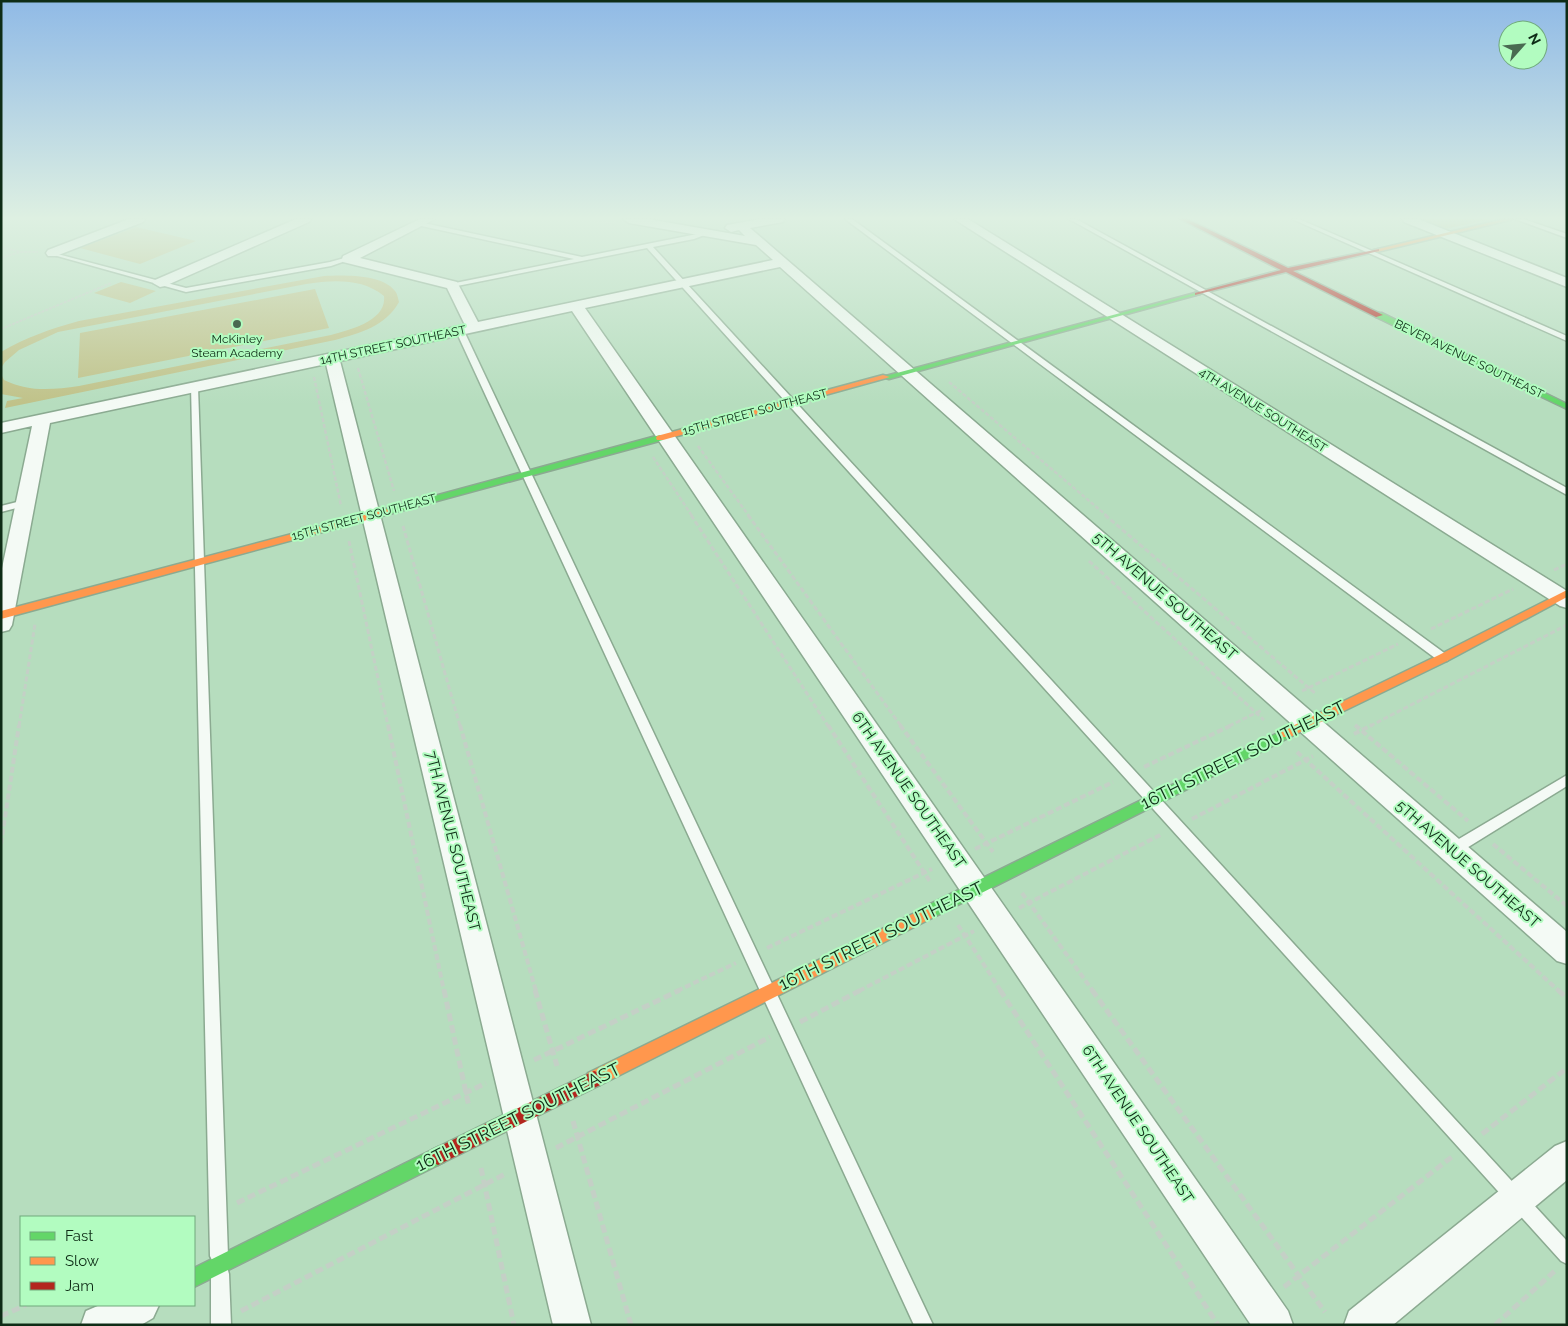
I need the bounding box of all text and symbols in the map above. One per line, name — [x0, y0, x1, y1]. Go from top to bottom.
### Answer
north arrow — [1498, 20, 1548, 70]
text: N — [1525, 31, 1544, 47]
street label: BEVER AVENUE SOUTHEAST — [1392, 317, 1546, 402]
marker: McKinley Steam Academy — [231, 318, 243, 330]
street label: 14TH STREET SOUTHEAST — [319, 323, 468, 367]
place label: McKinley Steam Academy — [191, 332, 283, 360]
street label: 4TH AVENUE SOUTHEAST — [1197, 365, 1330, 455]
street label: 15TH STREET SOUTHEAST — [681, 386, 829, 438]
street label: 15TH STREET SOUTHEAST — [290, 491, 438, 543]
street label: 5TH AVENUE SOUTHEAST — [1089, 529, 1241, 663]
street label: 16TH STREET SOUTHEAST — [1137, 696, 1349, 813]
street label: 6TH AVENUE SOUTHEAST — [848, 709, 970, 871]
street label: 7TH AVENUE SOUTHEAST — [422, 749, 484, 933]
street label: 5TH AVENUE SOUTHEAST — [1392, 797, 1544, 931]
street label: 16TH STREET SOUTHEAST — [775, 877, 987, 994]
street label: 6TH AVENUE SOUTHEAST — [1078, 1042, 1198, 1206]
street label: 16TH STREET SOUTHEAST — [412, 1058, 624, 1175]
legend — [20, 1216, 195, 1306]
text: Fast — [65, 1227, 93, 1245]
text: Slow — [65, 1252, 99, 1270]
text: Jam — [65, 1277, 94, 1295]

